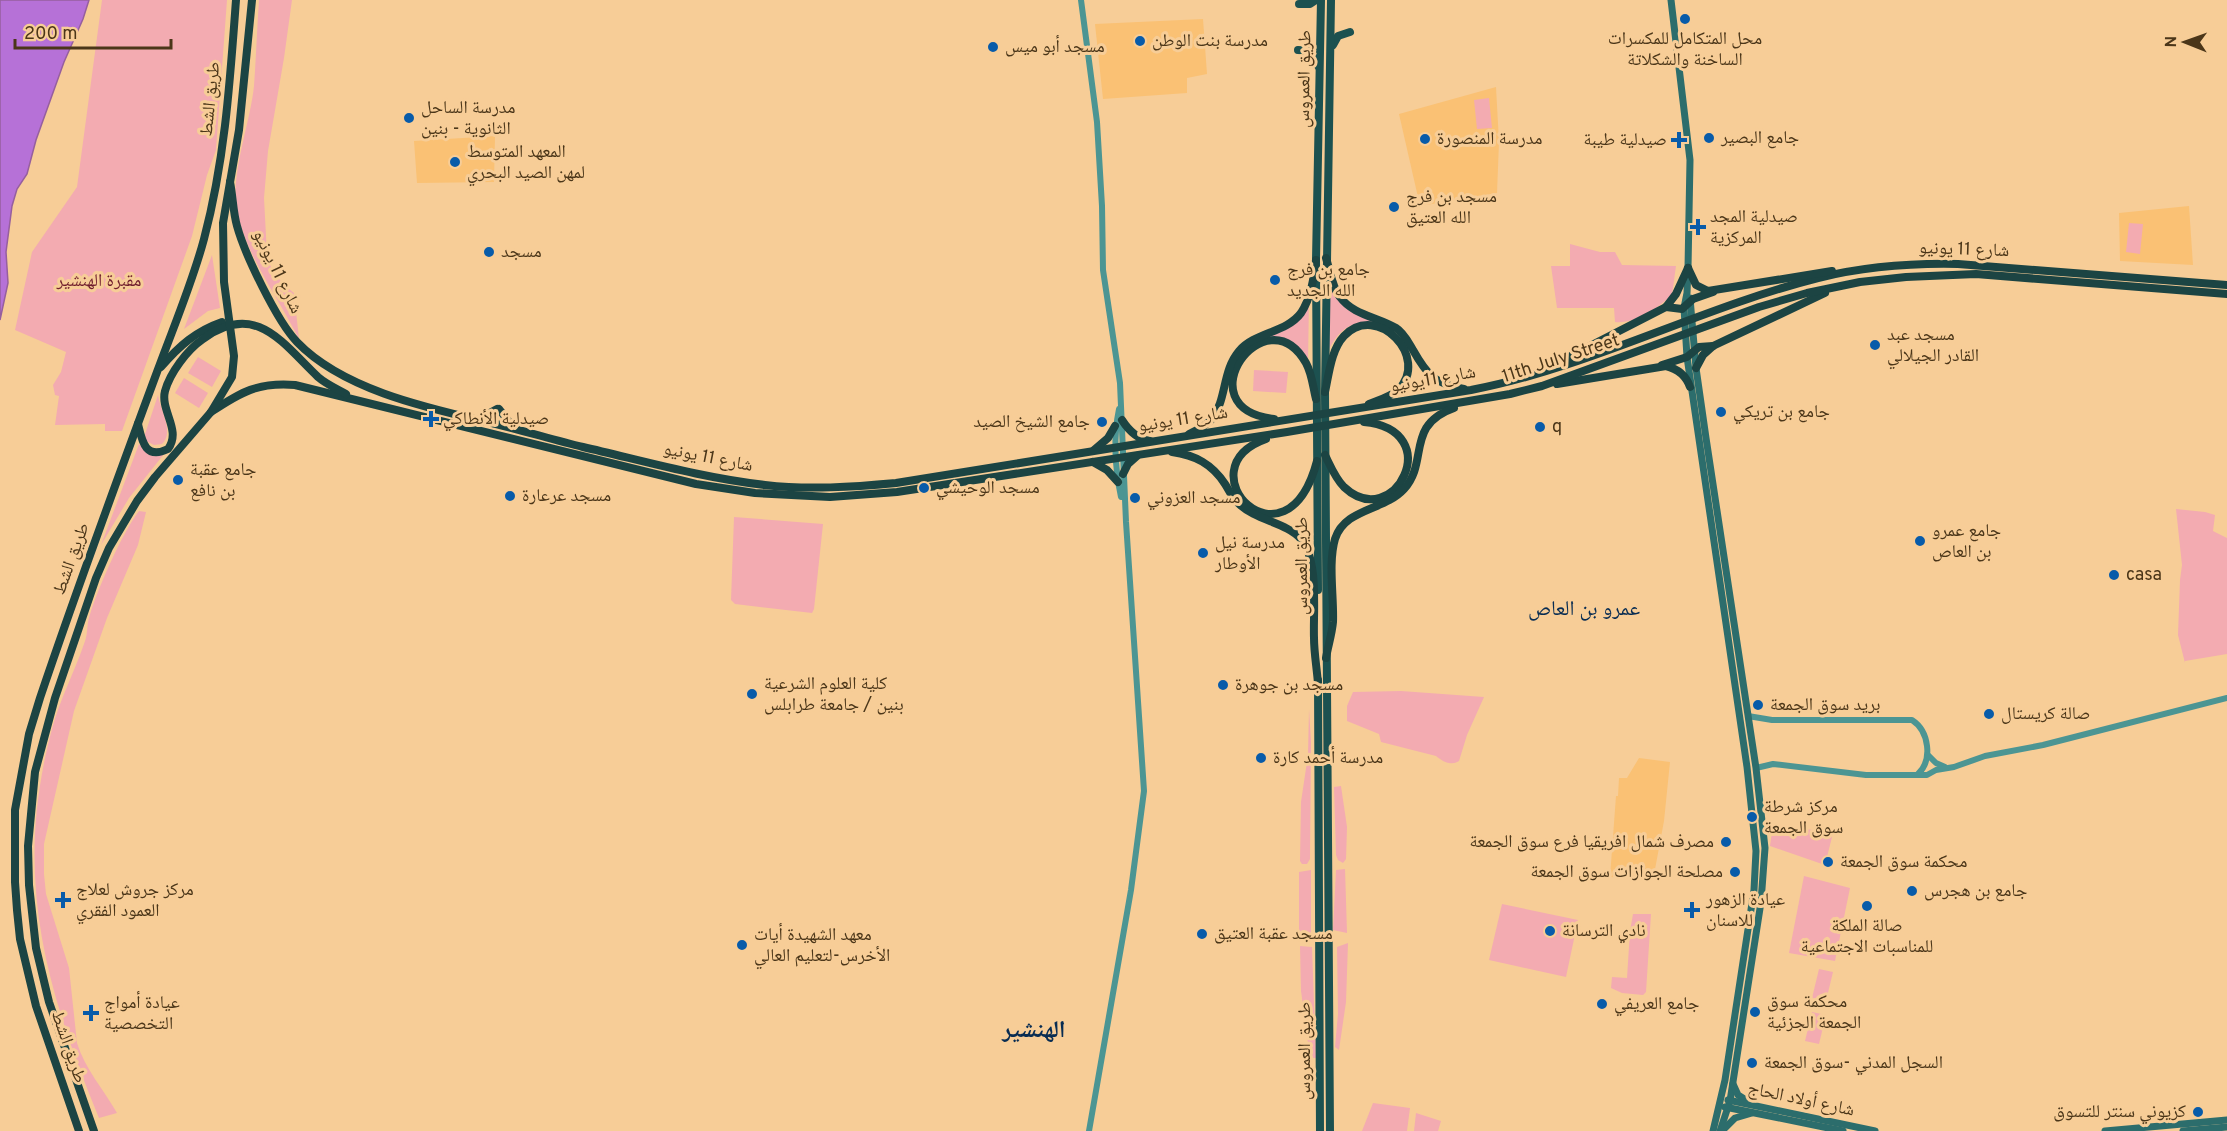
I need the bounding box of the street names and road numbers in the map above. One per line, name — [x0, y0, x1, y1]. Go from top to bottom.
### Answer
street label: طريق العمروس — [1293, 30, 1317, 128]
street label: طريق الشط — [196, 60, 226, 138]
street label: شارع 11 يونيو — [247, 226, 307, 318]
street label: شارع 11 يونيو — [1918, 237, 2010, 263]
street label: 11th July Street — [1499, 329, 1623, 389]
street label: شارع 11يونيو — [1388, 361, 1478, 399]
street label: شارع 11 يونيو — [1136, 402, 1230, 438]
street label: شارع 11 يونيو — [661, 438, 755, 478]
street label: طريق العمروس — [1291, 517, 1314, 615]
street label: طريق الشط — [48, 520, 96, 598]
street label: طريق العمروس — [1294, 1002, 1317, 1100]
street label: طريق الشط — [45, 1008, 91, 1086]
street label: شارع أولاد الحاج — [1746, 1077, 1856, 1123]

